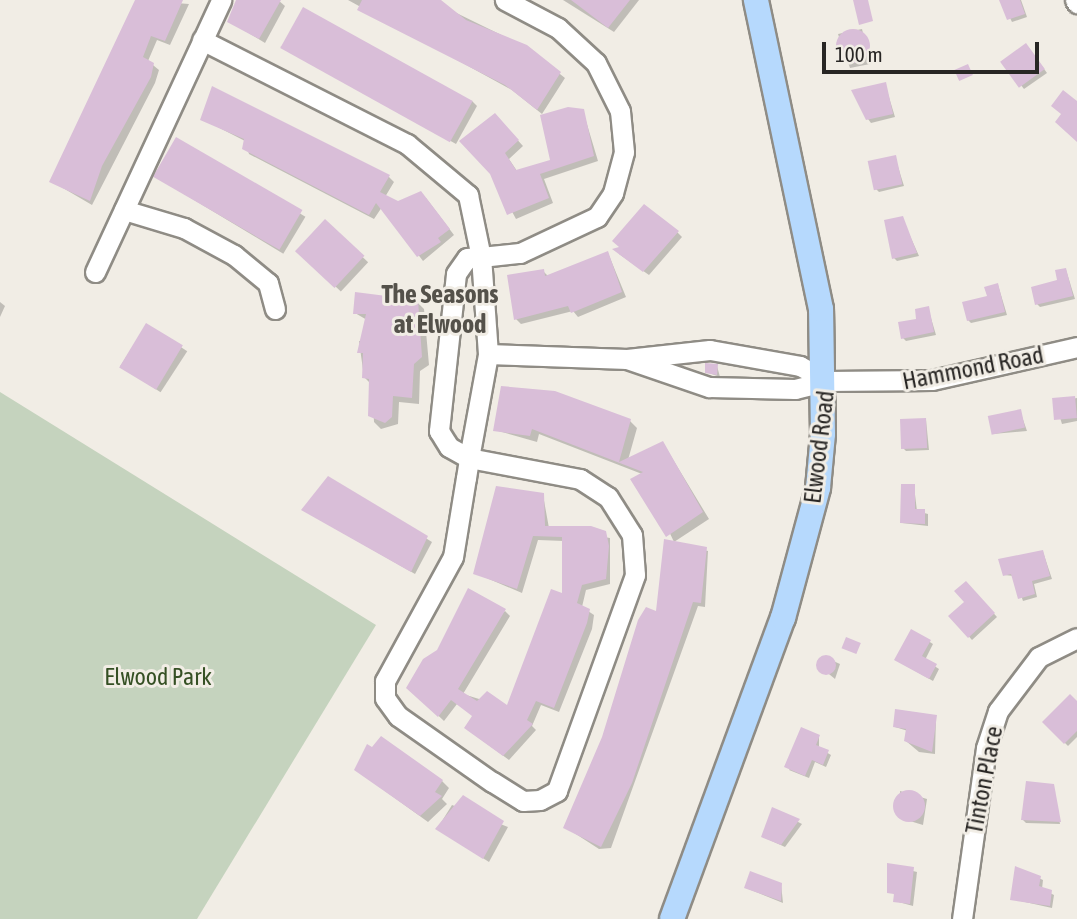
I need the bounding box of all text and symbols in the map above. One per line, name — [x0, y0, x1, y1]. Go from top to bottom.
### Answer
scale bar — [825, 28, 1042, 72]
text: 100 m — [835, 42, 883, 66]
district label: The Seasons at Elwood — [382, 279, 498, 340]
street label: Hammond Road — [900, 340, 1046, 396]
street label: Elwood Road — [798, 389, 840, 505]
park label: Elwood Park — [104, 663, 212, 691]
street label: Tinton Place — [959, 724, 1009, 836]

